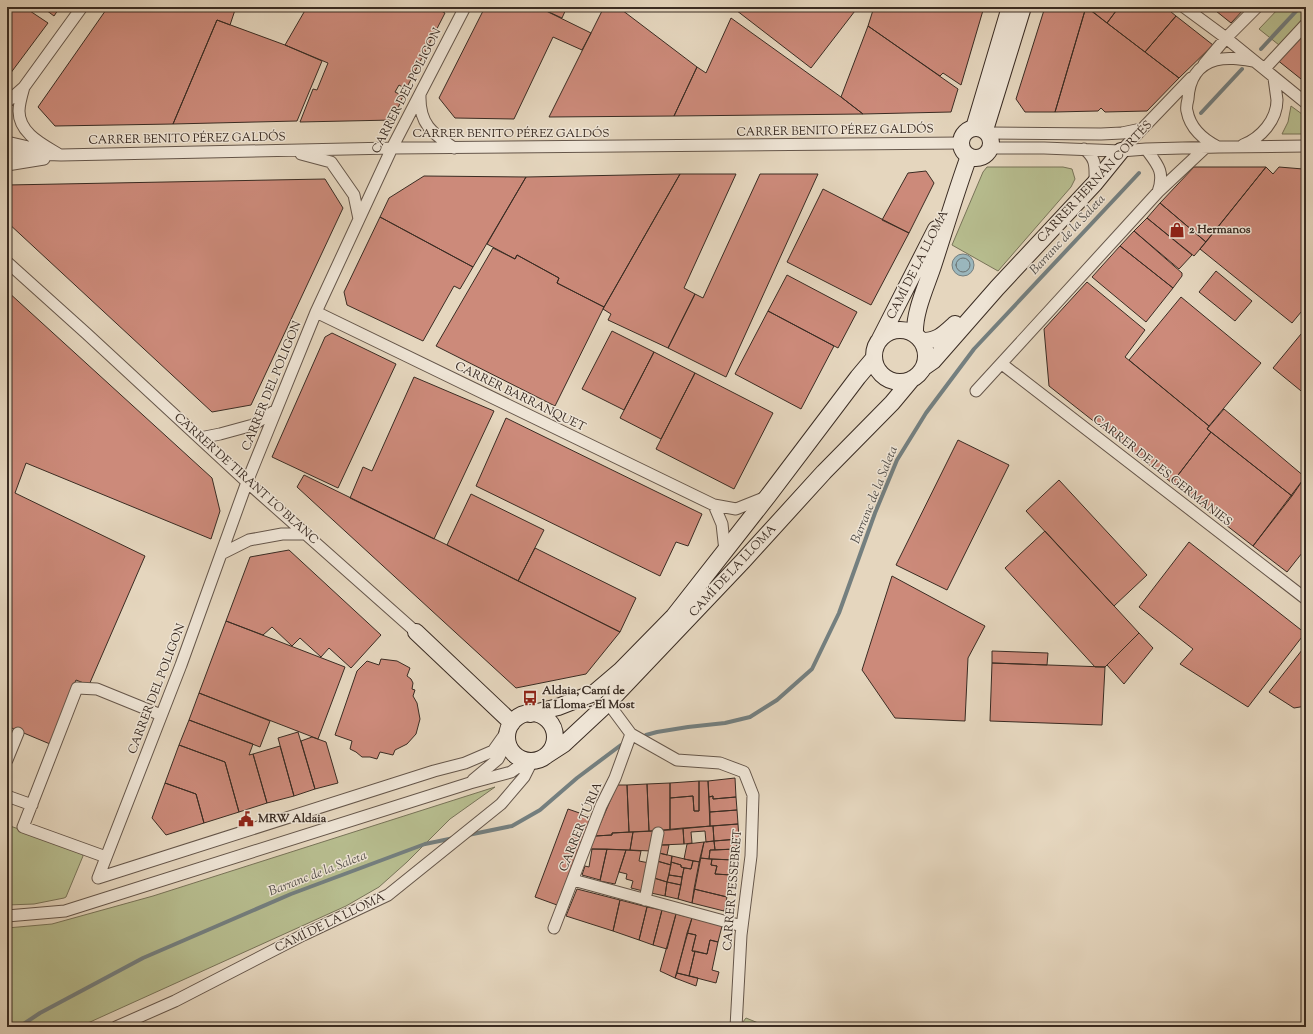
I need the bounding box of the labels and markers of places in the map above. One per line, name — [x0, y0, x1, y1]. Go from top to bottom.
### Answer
shop icon: 2 Hermanos — [1168, 221, 1186, 239]
place label: 2 Hermanos — [1189, 221, 1251, 239]
place label: Aldaia, Camí de la Lloma - El Most — [541, 682, 635, 714]
bus stop icon: Aldaia, Camí de la Lloma - El Most — [521, 689, 539, 707]
public building icon: MRW Aldaia — [237, 810, 255, 828]
place label: MRW Aldaia — [257, 810, 327, 828]

